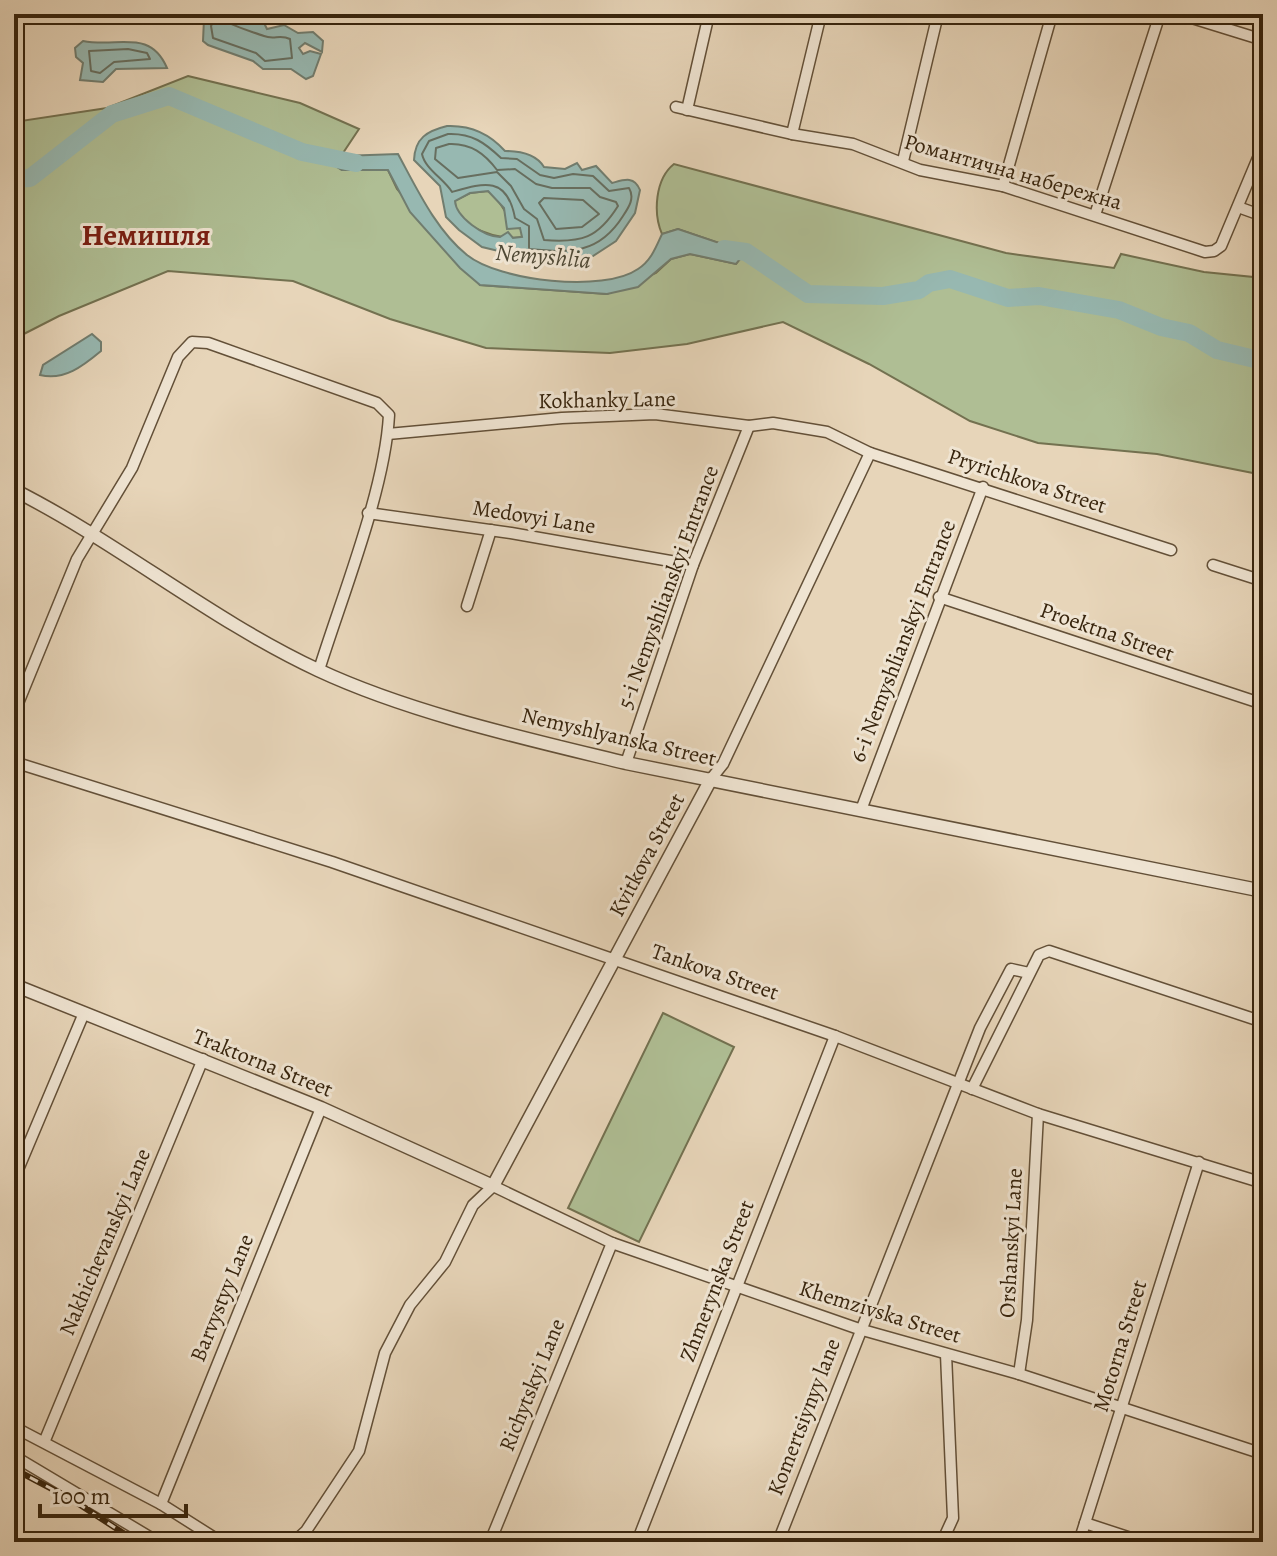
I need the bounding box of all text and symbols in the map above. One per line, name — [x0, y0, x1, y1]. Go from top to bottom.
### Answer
street label: Романтична набережна — [900, 126, 1126, 218]
district label: Немишля — [81, 215, 211, 255]
water label: Nemyshlia — [494, 236, 592, 276]
street label: Kokhanky Lane — [538, 384, 676, 416]
street label: Pryrichkova Street — [944, 441, 1110, 521]
street label: 5-i Nemyshlianskyi Entrance — [610, 461, 726, 713]
street label: Medovyi Lane — [470, 492, 598, 542]
street label: 6-i Nemyshlianskyi Entrance — [843, 515, 963, 767]
street label: Proektna Street — [1036, 595, 1178, 669]
street label: Nemyshlyanska Street — [519, 700, 719, 774]
street label: Kvitkova Street — [602, 788, 692, 922]
street label: Tankova Street — [647, 936, 783, 1008]
street label: Traktorna Street — [189, 1021, 337, 1105]
street label: Nakhichevanskyi Lane — [52, 1144, 158, 1340]
street label: Orshanskyi Lane — [992, 1167, 1030, 1319]
street label: Zhmerynska Street — [672, 1196, 762, 1366]
street label: Barvystyy Lane — [183, 1230, 261, 1366]
street label: Khemzivska Street — [795, 1273, 965, 1351]
street label: Motorna Street — [1086, 1276, 1154, 1416]
street label: Richytskyi Lane — [492, 1314, 572, 1456]
street label: Komertsiynyy lane — [760, 1334, 848, 1500]
scale bar — [40, 1468, 186, 1518]
text: 100 m — [52, 1480, 111, 1512]

